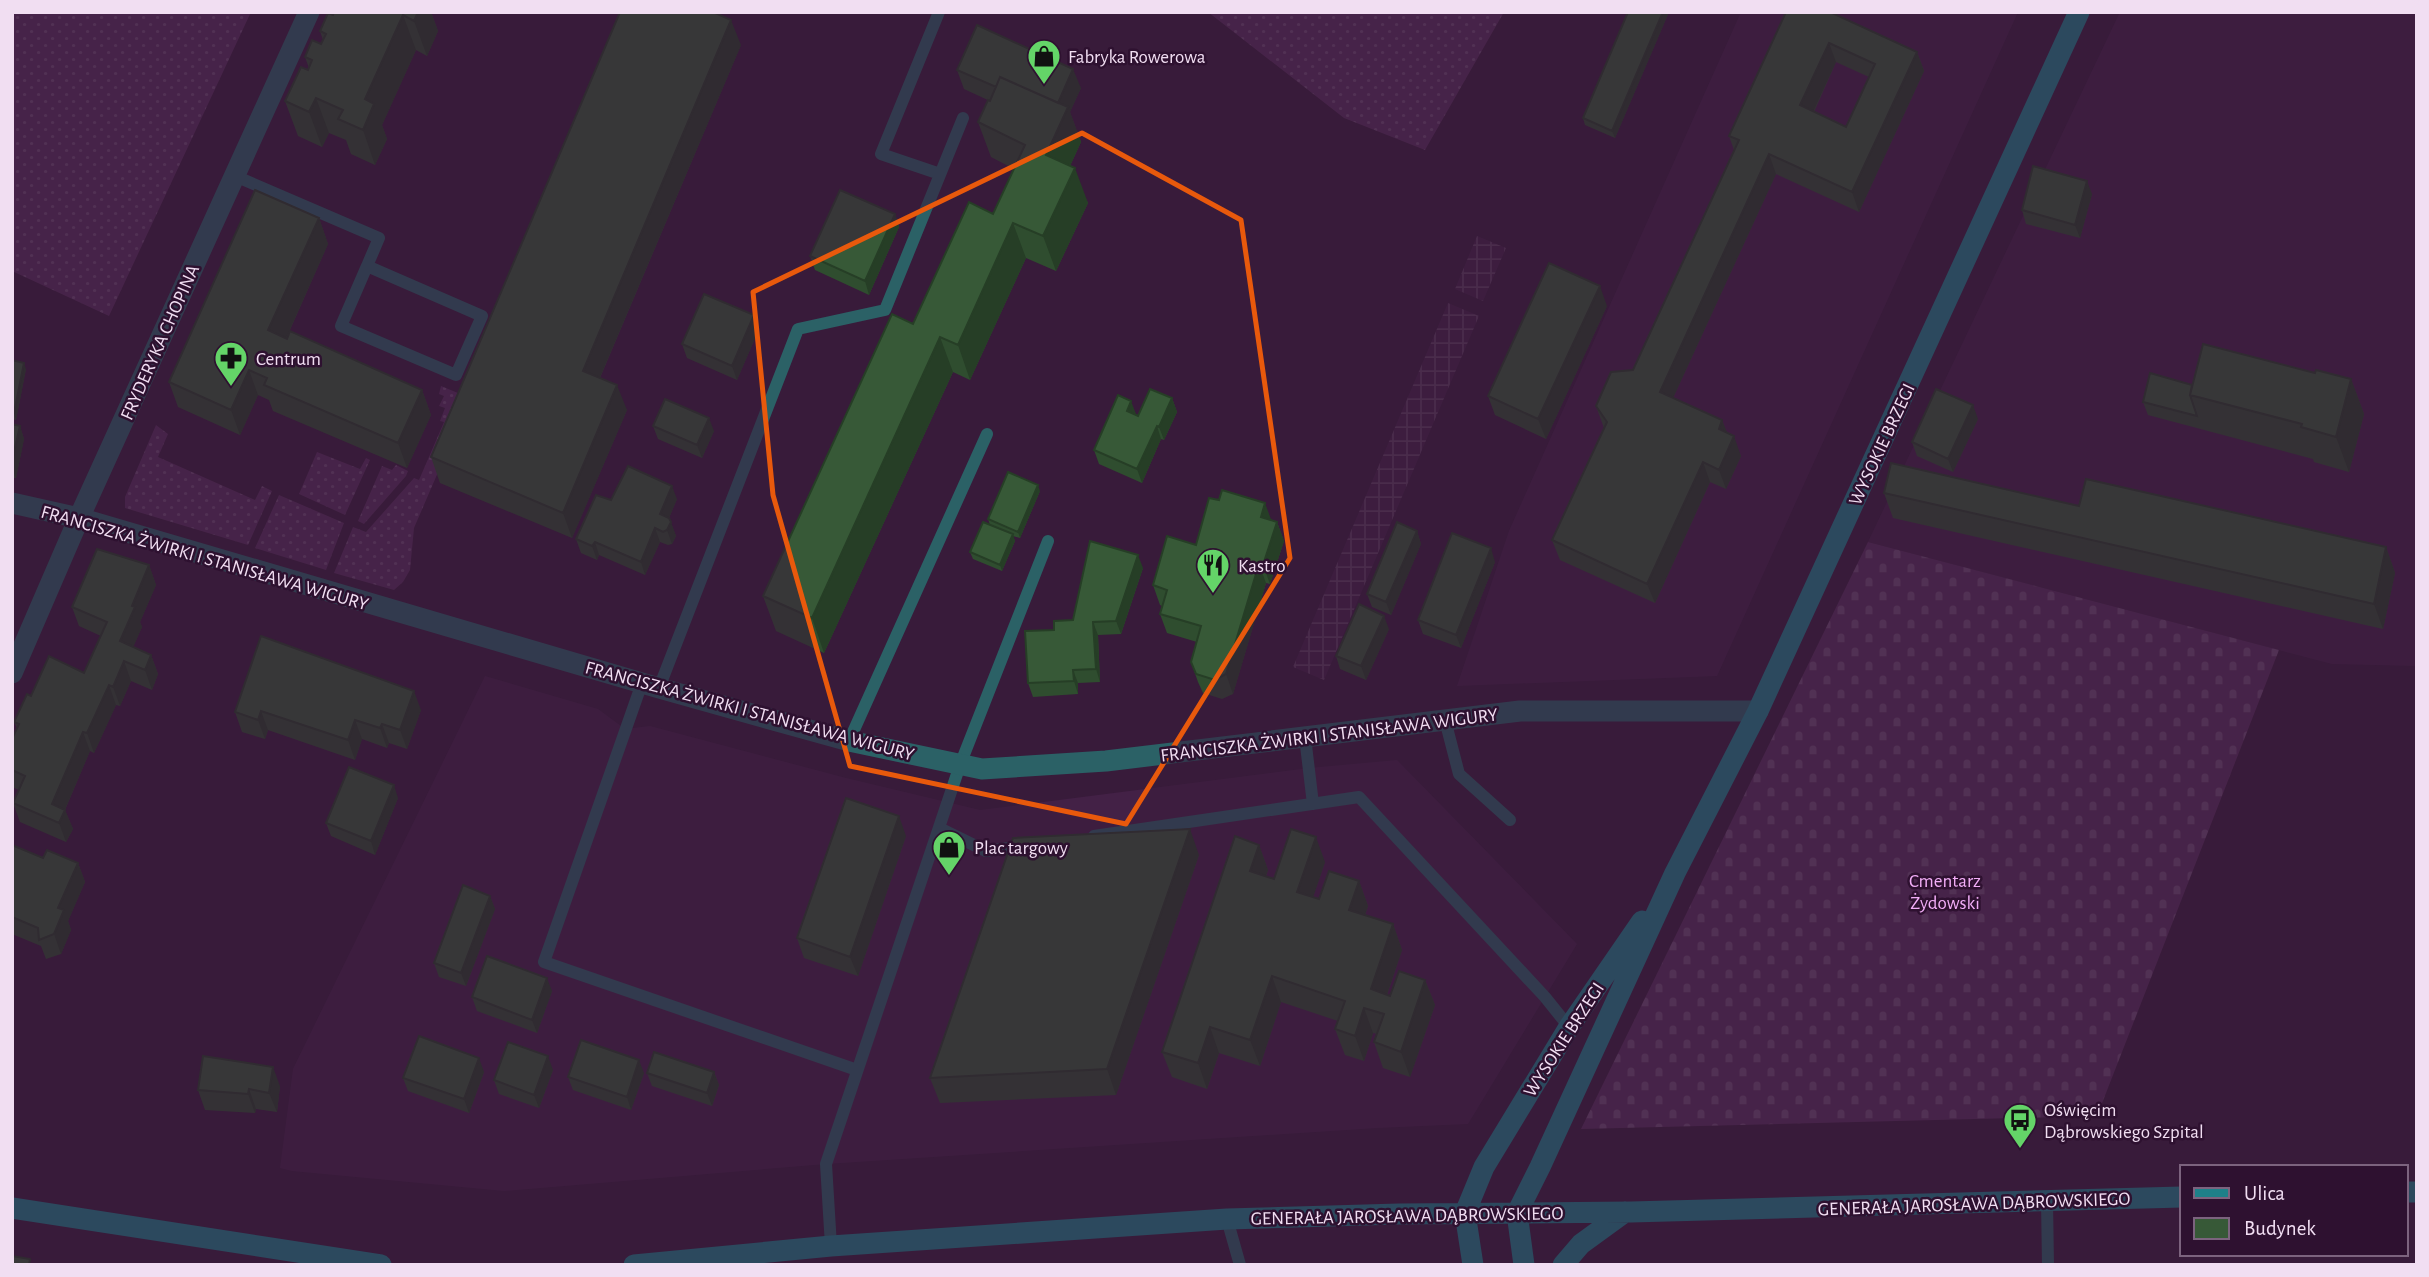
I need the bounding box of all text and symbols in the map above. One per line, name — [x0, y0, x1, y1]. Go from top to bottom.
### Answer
shop icon: Fabryka Rowerowa — [1025, 37, 1063, 86]
place label: Fabryka Rowerowa — [1068, 48, 1206, 67]
street label: FRYDERYKA CHOPINA — [118, 262, 203, 423]
pharmacy icon: Centrum — [212, 339, 250, 388]
place label: Centrum — [256, 350, 321, 369]
street label: WYSOKIE BRZEGI — [1846, 381, 1919, 508]
street label: FRANCISZKA ŻWIRKI I STANISŁAWA WIGURY — [39, 502, 371, 614]
restaurant icon: Kastro — [1194, 546, 1232, 595]
place label: Kastro — [1238, 557, 1286, 576]
street label: FRANCISZKA ŻWIRKI I STANISŁAWA WIGURY — [583, 657, 916, 765]
street label: FRANCISZKA ŻWIRKI I STANISŁAWA WIGURY — [1159, 704, 1499, 766]
shop icon: Plac targowy — [930, 828, 968, 877]
place label: Plac targowy — [974, 839, 1068, 858]
park label: Cmentarz Żydowski — [1909, 872, 1981, 913]
street label: WYSOKIE BRZEGI — [1520, 979, 1608, 1100]
bus stop icon: Oświęcim Dąbrowskiego Szpital — [2001, 1101, 2039, 1150]
place label: Oświęcim Dąbrowskiego Szpital — [2044, 1101, 2204, 1142]
legend — [2180, 1165, 2408, 1256]
text: Ulica — [2244, 1183, 2285, 1204]
street label: GENERAŁA JAROSŁAWA DĄBROWSKIEGO — [1817, 1190, 2131, 1219]
street label: GENERAŁA JAROSŁAWA DĄBROWSKIEGO — [1250, 1204, 1564, 1229]
text: Budynek — [2244, 1218, 2316, 1239]

